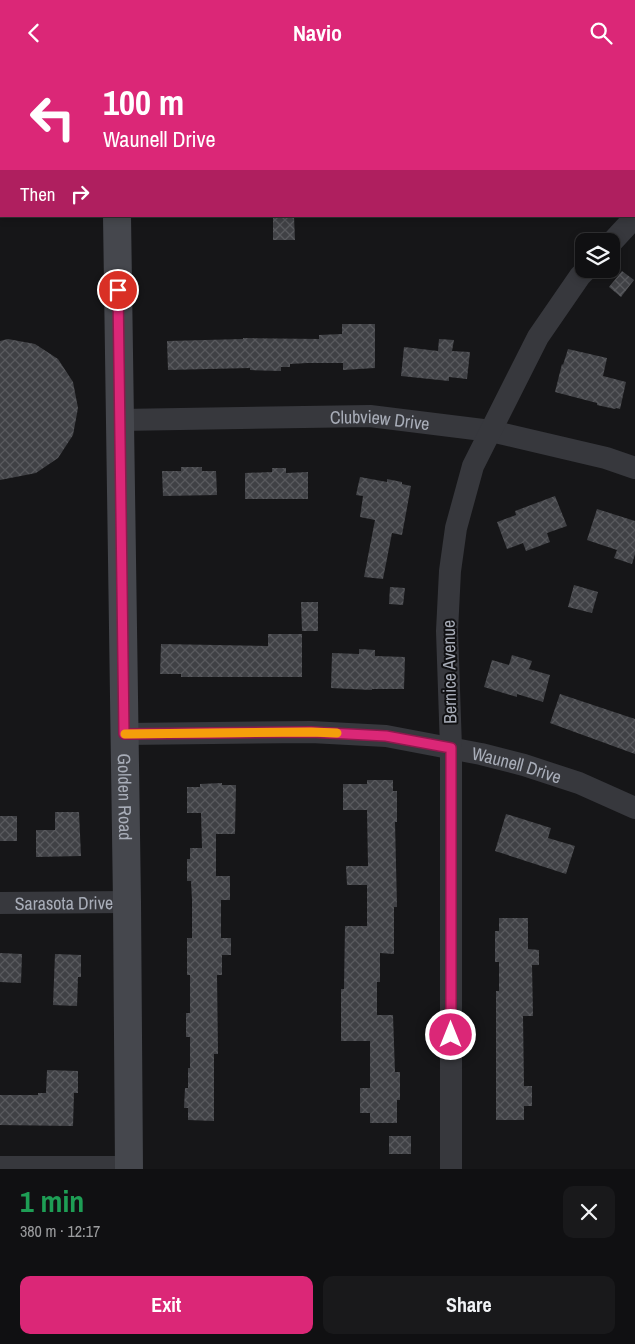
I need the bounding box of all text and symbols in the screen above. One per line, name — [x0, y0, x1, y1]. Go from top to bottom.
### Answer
text: Navio — [293, 18, 342, 48]
icon: back — [20, 19, 48, 47]
icon: search — [587, 19, 615, 47]
text: 100 m — [103, 79, 184, 126]
icon: left — [20, 85, 85, 150]
text: Waunell Drive — [103, 124, 216, 154]
icon: right — [66, 180, 94, 208]
text: Then — [20, 181, 56, 207]
map controls — [575, 233, 620, 278]
button: layers — [575, 233, 620, 278]
pin — [97, 269, 139, 311]
icon: arrive — [104, 276, 132, 304]
street label: Clubview Drive — [330, 403, 431, 436]
street label: Bernice Avenue — [436, 620, 462, 724]
street label: Waunell Drive — [470, 740, 565, 789]
street label: Golden Road — [112, 753, 139, 841]
street label: Sarasota Drive — [15, 890, 113, 915]
position arrow — [424, 1008, 476, 1060]
text: 1 min — [20, 1181, 84, 1221]
button: close — [563, 1186, 615, 1238]
text: 380 m · 12:17 — [20, 1220, 100, 1242]
button: Exit — [20, 1276, 313, 1334]
button: Share — [323, 1276, 615, 1334]

